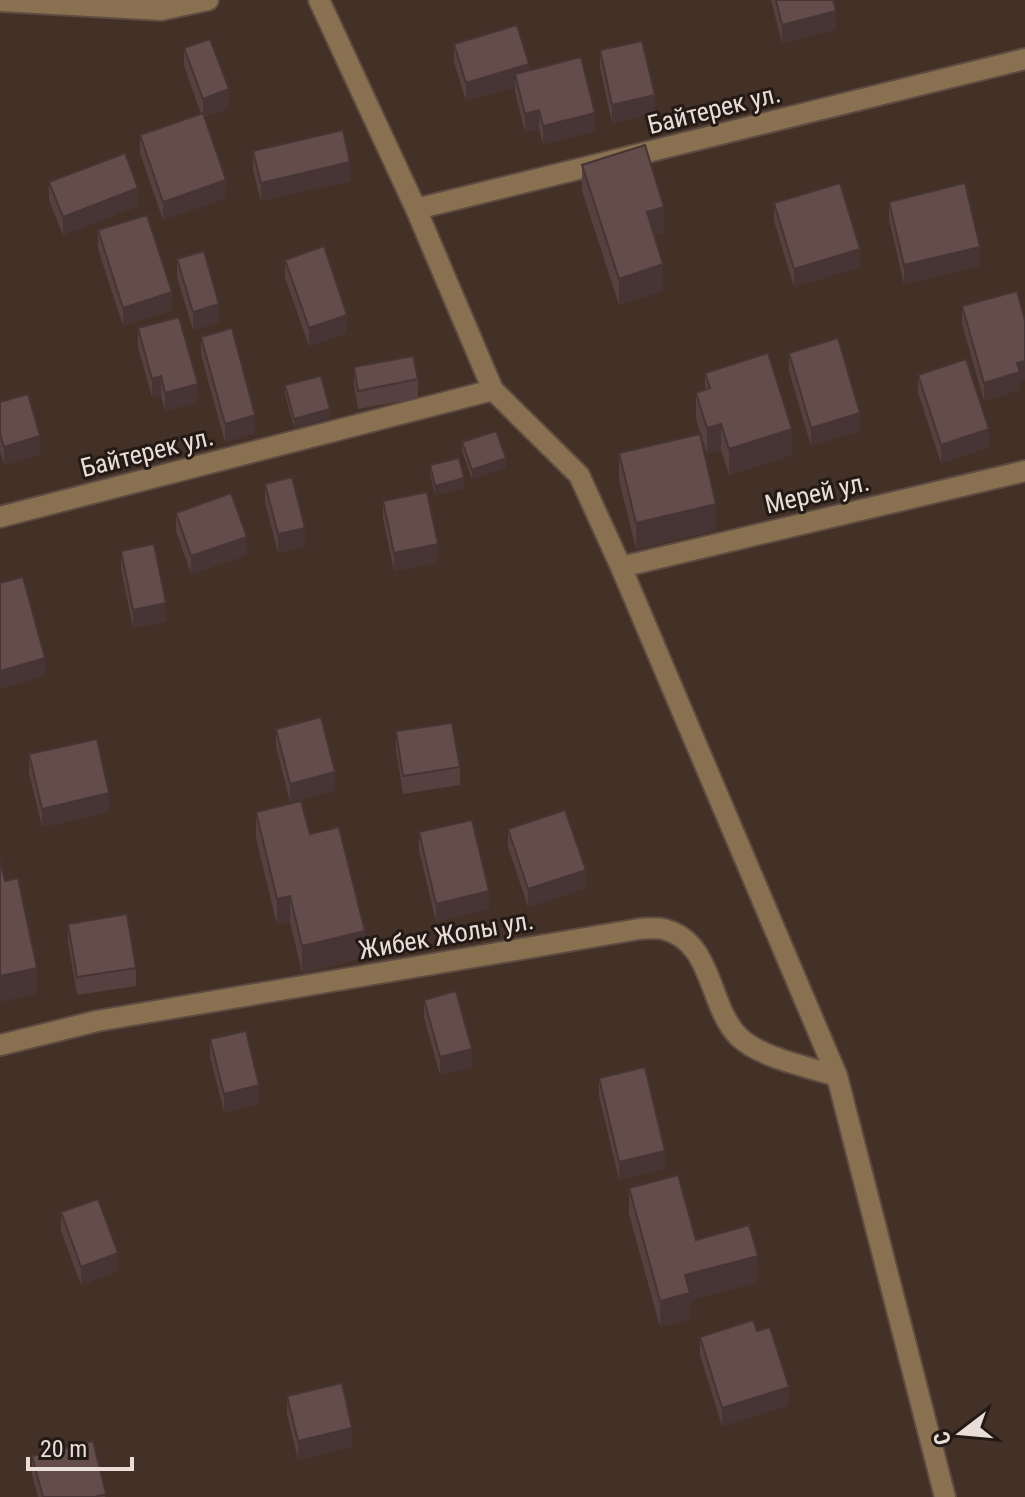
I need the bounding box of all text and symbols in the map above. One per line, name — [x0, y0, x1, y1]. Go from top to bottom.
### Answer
street label: Байтерек ул. — [644, 78, 784, 140]
street label: Байтерек ул. — [77, 421, 217, 483]
street label: Мерей ул. — [762, 466, 872, 520]
street label: Жибек Жолы ул. — [356, 905, 536, 965]
north arrow — [921, 1393, 1001, 1473]
scale bar — [28, 1421, 132, 1471]
text: С — [929, 1429, 956, 1448]
text: 20 m — [40, 1435, 87, 1463]

